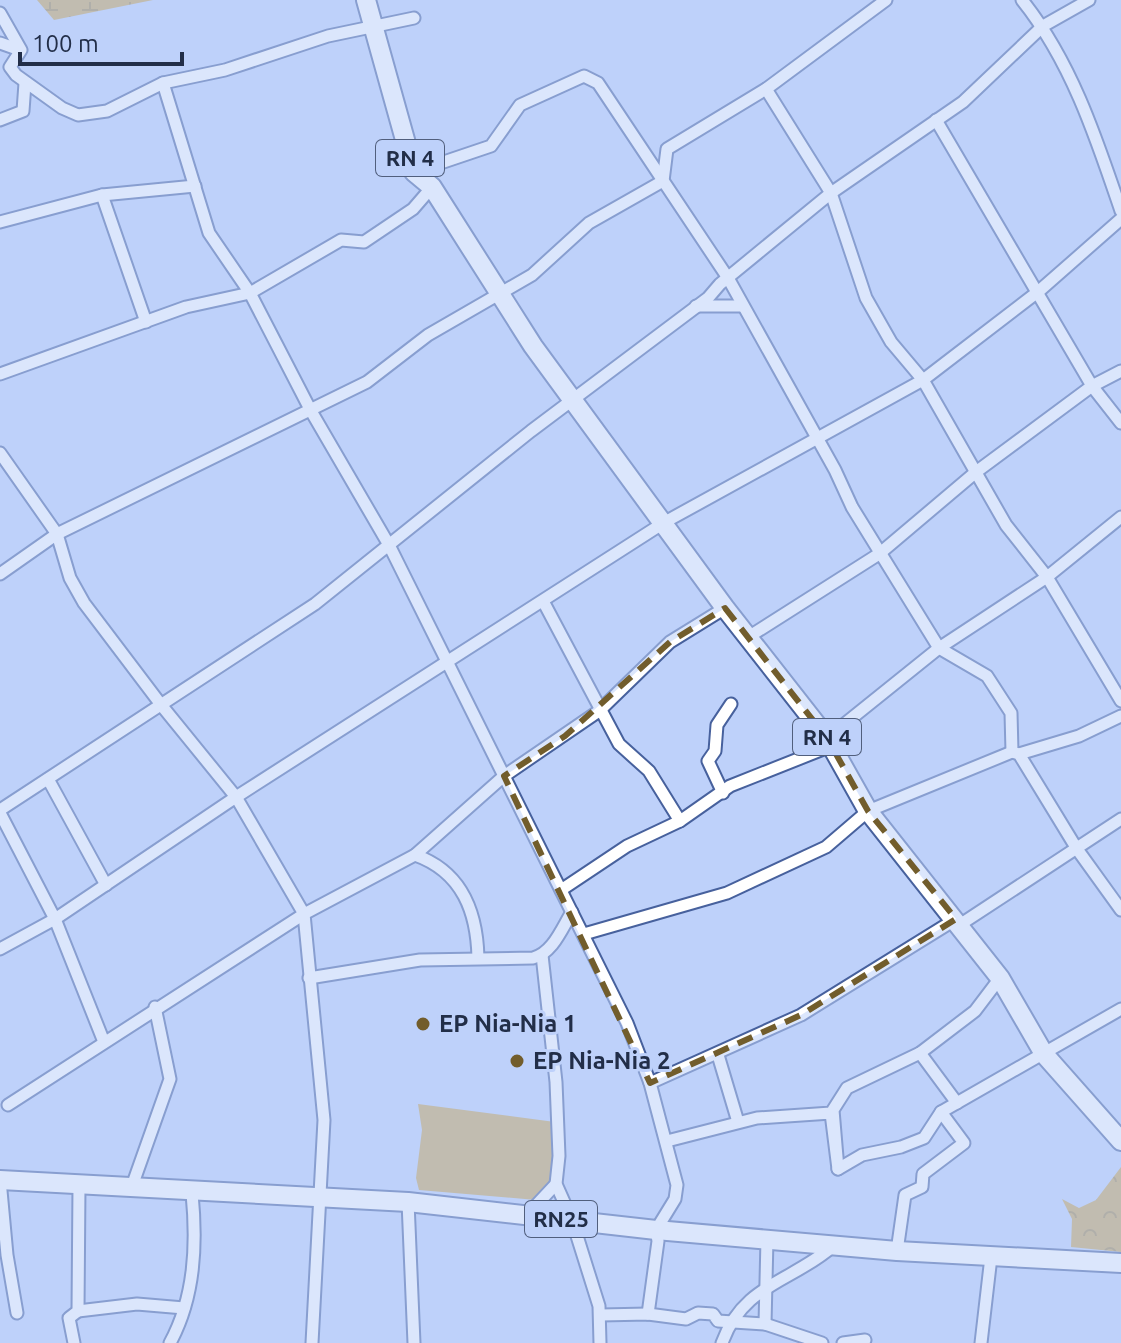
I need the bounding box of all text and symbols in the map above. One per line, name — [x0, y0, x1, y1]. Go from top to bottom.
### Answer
scale bar — [20, 16, 182, 66]
text: 100 m — [32, 30, 99, 57]
road number: RN 4 — [376, 140, 444, 176]
road number: RN 4 — [793, 719, 861, 755]
place label: EP Nia-Nia 1 — [439, 1010, 576, 1037]
marker: EP Nia-Nia 1 — [414, 1015, 432, 1033]
place label: EP Nia-Nia 2 — [533, 1047, 670, 1074]
marker: EP Nia-Nia 2 — [508, 1052, 526, 1070]
road number: RN25 — [525, 1201, 597, 1237]

